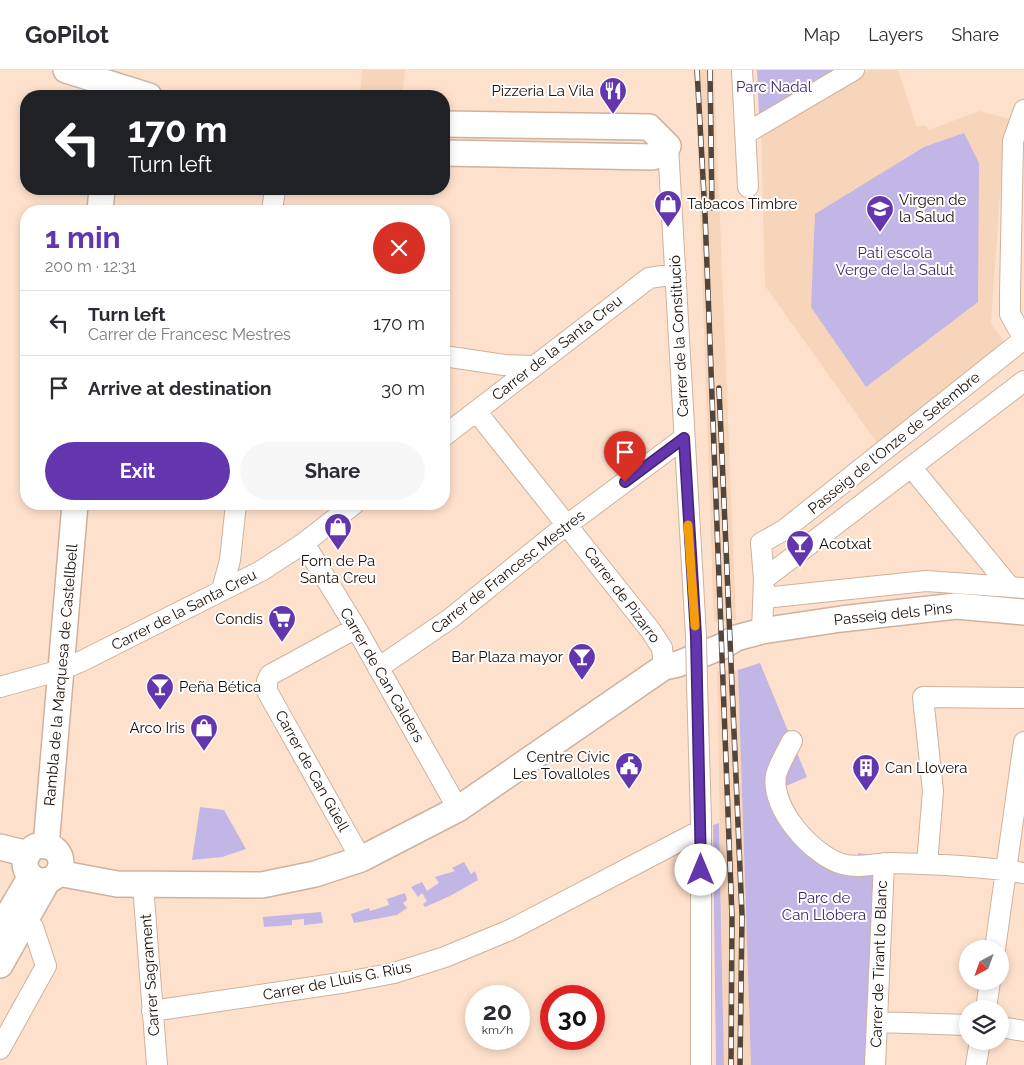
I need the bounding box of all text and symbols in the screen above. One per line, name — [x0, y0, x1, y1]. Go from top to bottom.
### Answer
text: GoPilot — [25, 20, 109, 49]
text: Map — [804, 24, 840, 45]
text: Layers — [868, 24, 923, 45]
text: Share — [951, 24, 999, 45]
restaurant icon: Pizzeria La Vila — [598, 76, 628, 115]
park label: Parc Nadal — [736, 78, 813, 96]
place label: Pizzeria La Vila — [492, 82, 594, 100]
text: 170 m — [128, 109, 227, 150]
icon: left — [45, 110, 110, 175]
text: Turn left — [128, 151, 212, 177]
shop icon: Tabacos Timbre — [653, 189, 683, 228]
place label: Virgen de la Salud — [899, 191, 966, 226]
school or university icon: Virgen de la Salud — [865, 194, 895, 233]
place label: Tabacos Timbre — [687, 195, 797, 213]
text: 1 min — [45, 220, 121, 255]
button: close — [373, 222, 425, 274]
park label: Pati escola Verge de la Salut — [836, 244, 954, 279]
street label: Carrer de la Constitució — [666, 254, 692, 417]
text: 200 m · 12:31 — [45, 257, 136, 276]
street label: Carrer de la Santa Creu — [488, 291, 626, 404]
text: Turn left — [88, 303, 165, 325]
icon: left — [45, 309, 73, 337]
text: 170 m — [373, 312, 425, 334]
text: Carrer de Francesc Mestres — [88, 325, 291, 344]
street label: Passeig de l'Onze de Setembre — [804, 368, 984, 518]
icon: arrive — [45, 374, 73, 402]
text: Arrive at destination — [88, 377, 272, 399]
text: 30 m — [381, 377, 425, 399]
pin — [604, 431, 646, 482]
icon: arrive — [611, 438, 639, 466]
button: Exit — [45, 442, 230, 500]
button: Share — [240, 442, 425, 500]
street label: Carrer de Francesc Mestres — [428, 506, 588, 638]
shop icon: Forn de Pa Santa Creu — [323, 512, 353, 551]
bar icon: Acotxat — [785, 529, 815, 568]
place label: Acotxat — [819, 535, 872, 553]
street label: Rambla de la Marquesa de Castellbell — [41, 542, 82, 807]
street label: Carrer de Pizarro — [580, 543, 664, 647]
place label: Forn de Pa Santa Creu — [300, 552, 376, 587]
street label: Carrer de la Santa Creu — [108, 566, 260, 654]
street label: Passeig dels Pins — [833, 599, 953, 629]
supermarket icon: Condis — [267, 604, 297, 643]
street label: Carrer de Can Calders — [336, 604, 428, 746]
place label: Condis — [215, 610, 263, 628]
bar icon: Bar Plaza mayor — [567, 642, 597, 681]
place label: Bar Plaza mayor — [451, 648, 564, 666]
bar icon: Peña Bética — [145, 672, 175, 711]
place label: Peña Bética — [179, 678, 261, 696]
street label: Carrer de Can Güell — [271, 707, 353, 836]
shop icon: Arco Iris — [189, 713, 219, 752]
place label: Arco Iris — [129, 719, 185, 737]
place label: Centre Cívic Les Tovalloles — [513, 748, 610, 783]
public building icon: Centre Cívic Les Tovalloles — [614, 751, 644, 790]
building icon: Can Llovera — [851, 753, 881, 792]
place label: Can Llovera — [885, 759, 967, 777]
position arrow — [674, 843, 726, 895]
street label: Carrer de Tirant lo Blanc — [867, 880, 891, 1048]
park label: Parc de Can Llobera — [782, 889, 866, 924]
street label: Carrer Sagrament — [137, 913, 163, 1037]
north arrow — [959, 940, 1009, 990]
map controls — [959, 940, 1009, 1050]
street label: Carrer de Lluís G. Rius — [261, 958, 413, 1004]
speed limit sign: 30 — [540, 985, 605, 1050]
text: 20 — [483, 996, 512, 1026]
button: layers — [959, 1000, 1009, 1050]
text: km/h — [482, 1023, 513, 1037]

